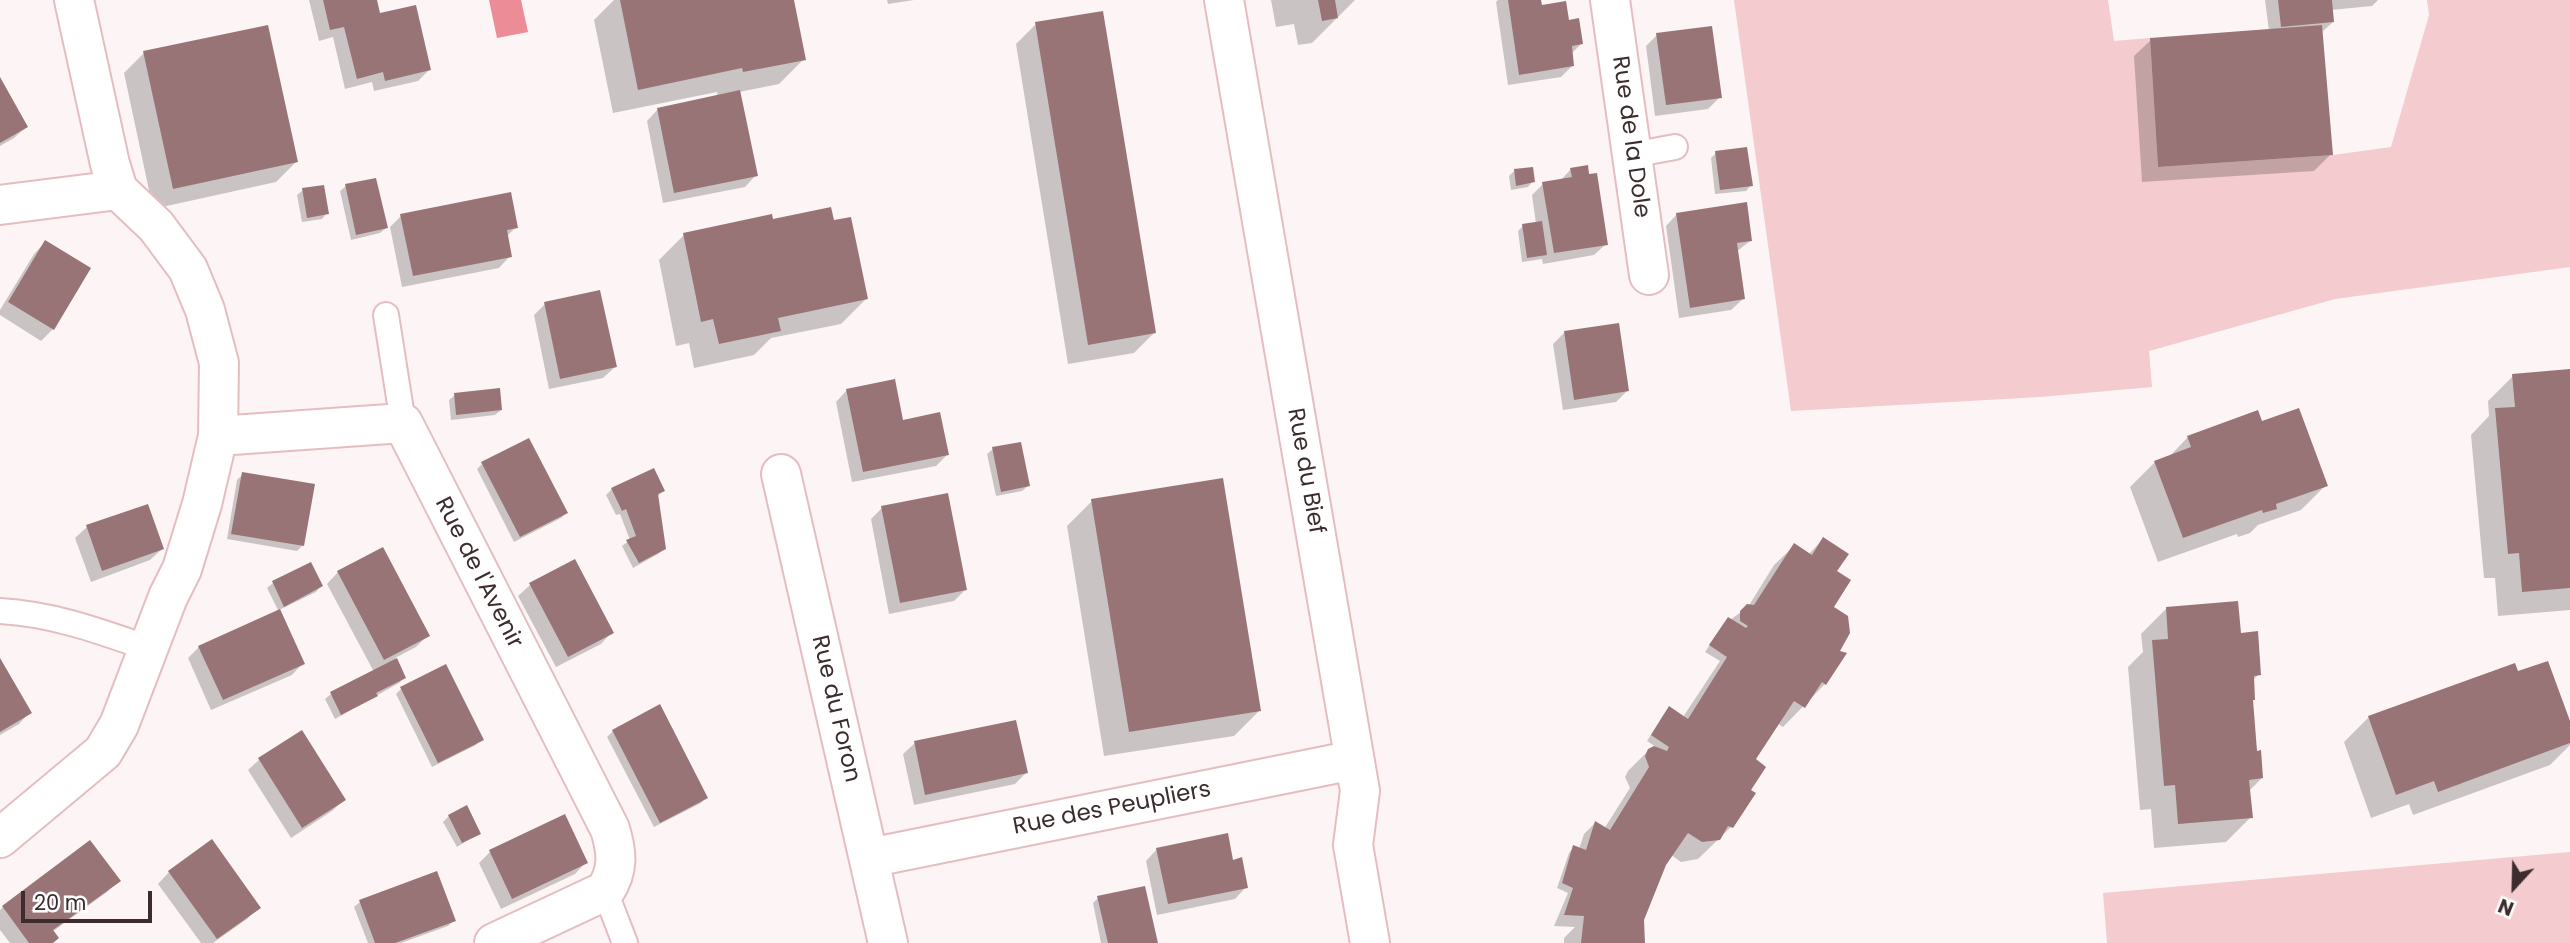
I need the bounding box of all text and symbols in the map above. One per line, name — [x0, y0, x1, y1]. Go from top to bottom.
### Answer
street label: Rue de la Dole — [1605, 54, 1655, 220]
street label: Rue du Bief — [1280, 406, 1330, 536]
street label: Rue de l'Avenir — [428, 493, 528, 653]
street label: Rue du Foron — [805, 633, 865, 785]
street label: Rue des Peupliers — [1011, 776, 1213, 842]
north arrow — [2479, 852, 2549, 922]
scale bar — [24, 876, 156, 920]
text: 20 m — [34, 888, 87, 917]
text: N — [2494, 892, 2518, 922]

